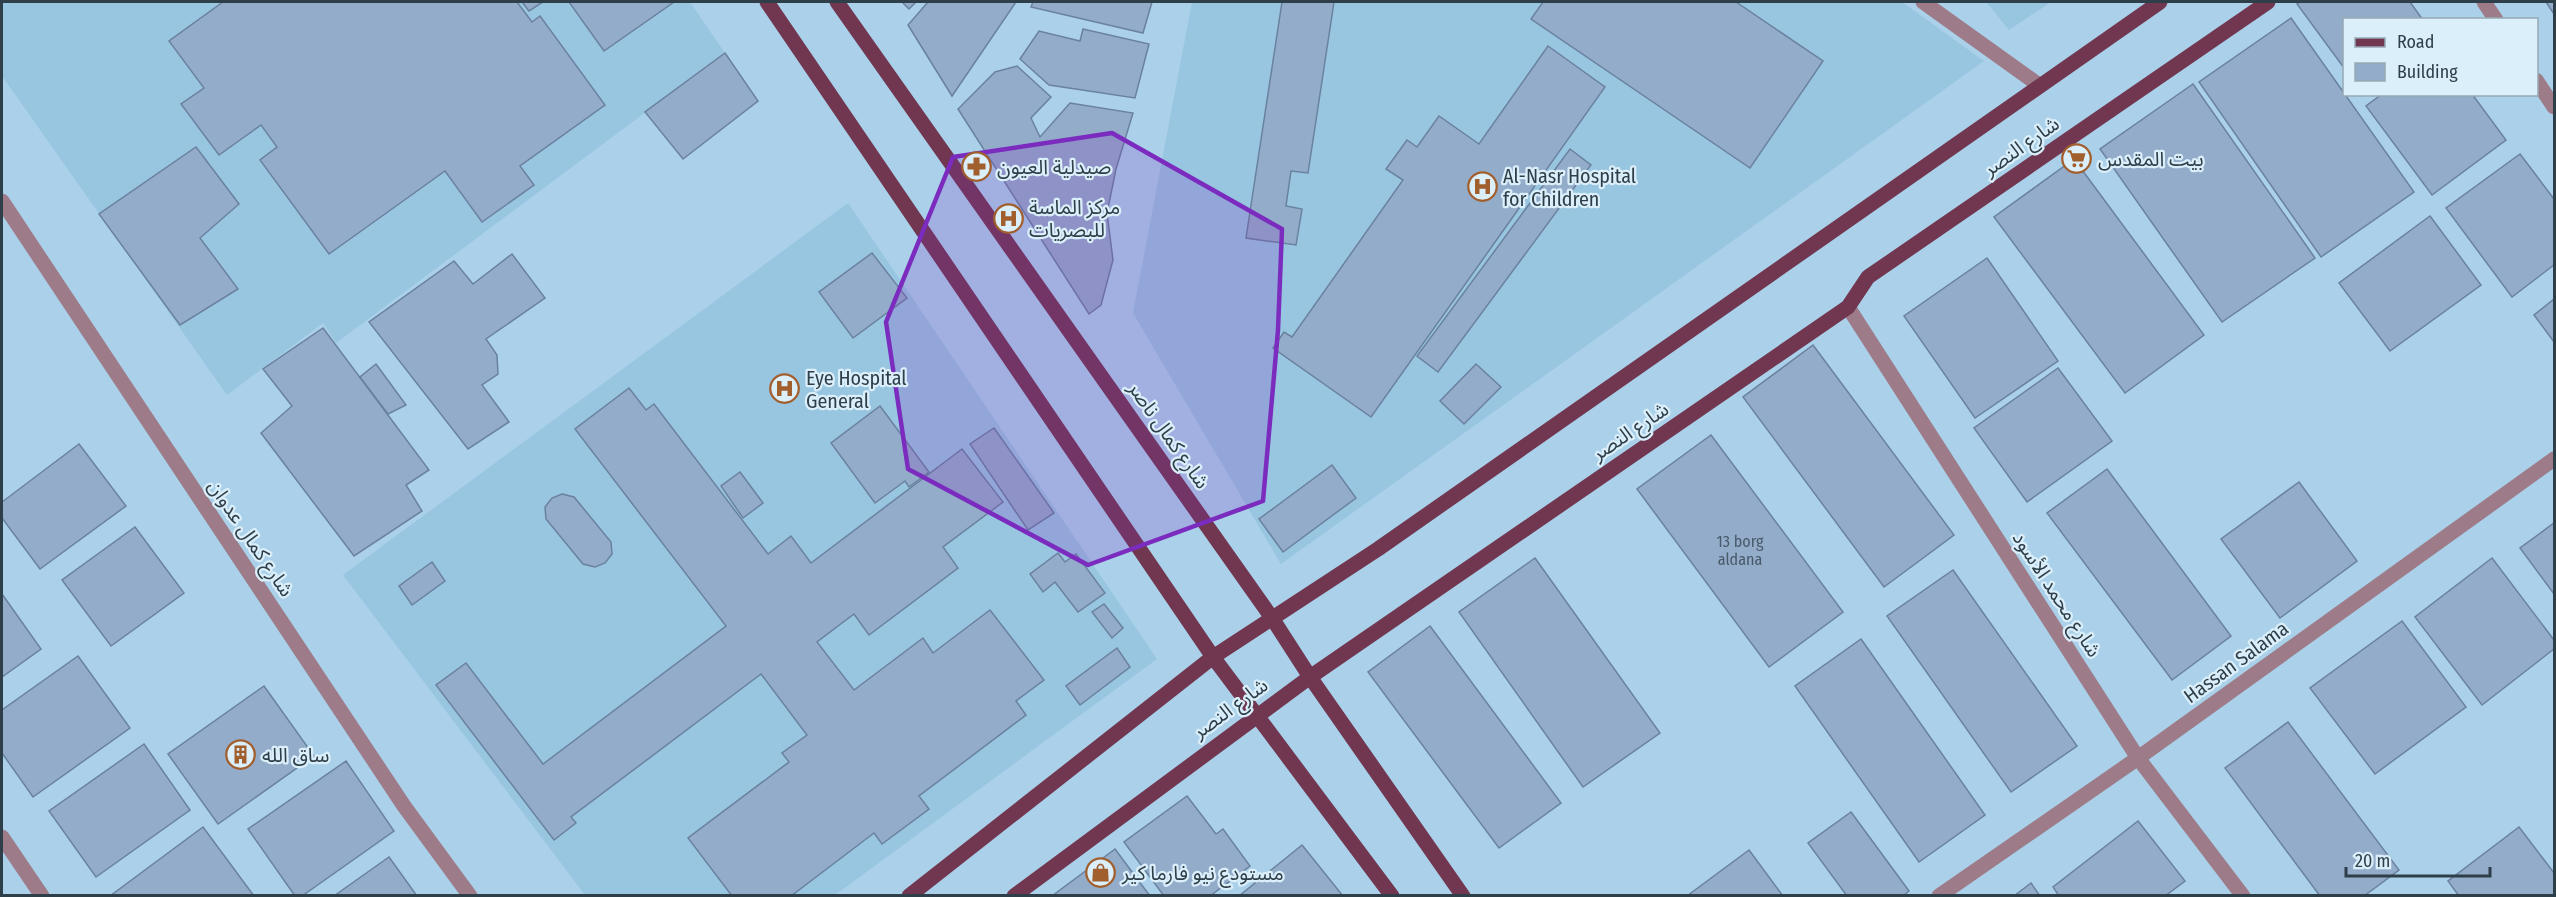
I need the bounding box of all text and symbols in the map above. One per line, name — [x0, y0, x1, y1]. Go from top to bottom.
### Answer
legend — [2343, 18, 2538, 96]
text: Road — [2397, 31, 2434, 53]
text: Building — [2397, 61, 2458, 83]
street label: شارع النصر — [1977, 111, 2065, 184]
supermarket icon: بيت المقدس — [2061, 143, 2093, 175]
place label: بيت المقدس — [2098, 147, 2204, 171]
pharmacy icon: صيدلية العيون — [960, 151, 992, 183]
place label: صيدلية العيون — [997, 155, 1111, 179]
place label: Al-Nasr Hospital for Children — [1503, 164, 1636, 211]
hospital icon: Al-Nasr Hospital for Children — [1466, 171, 1498, 203]
place label: مركز الماسة للبصريات — [1029, 195, 1120, 242]
hospital icon: مركز الماسة للبصريات — [992, 202, 1024, 234]
place label: Eye Hospital General — [806, 366, 907, 413]
hospital icon: Eye Hospital General — [769, 373, 801, 405]
street label: شارع كمال ناصر — [1120, 376, 1215, 495]
street label: شارع النصر — [1586, 397, 1675, 468]
street label: شارع كمال عدوان — [201, 475, 299, 603]
street label: شارع محمد الأسود — [2005, 527, 2107, 663]
house number: 13 borg aldana — [1716, 532, 1764, 569]
street label: Hassan Salama — [2179, 616, 2293, 708]
street label: شارع النصر — [1187, 673, 1274, 746]
building icon: ساق الله — [225, 739, 257, 771]
place label: ساق الله — [262, 743, 329, 767]
scale bar — [2346, 840, 2490, 878]
text: 20 m — [2355, 850, 2390, 872]
shop icon: مستودع نيو فارما كير — [1085, 857, 1117, 889]
place label: مستودع نيو فارما كير — [1121, 861, 1284, 888]

